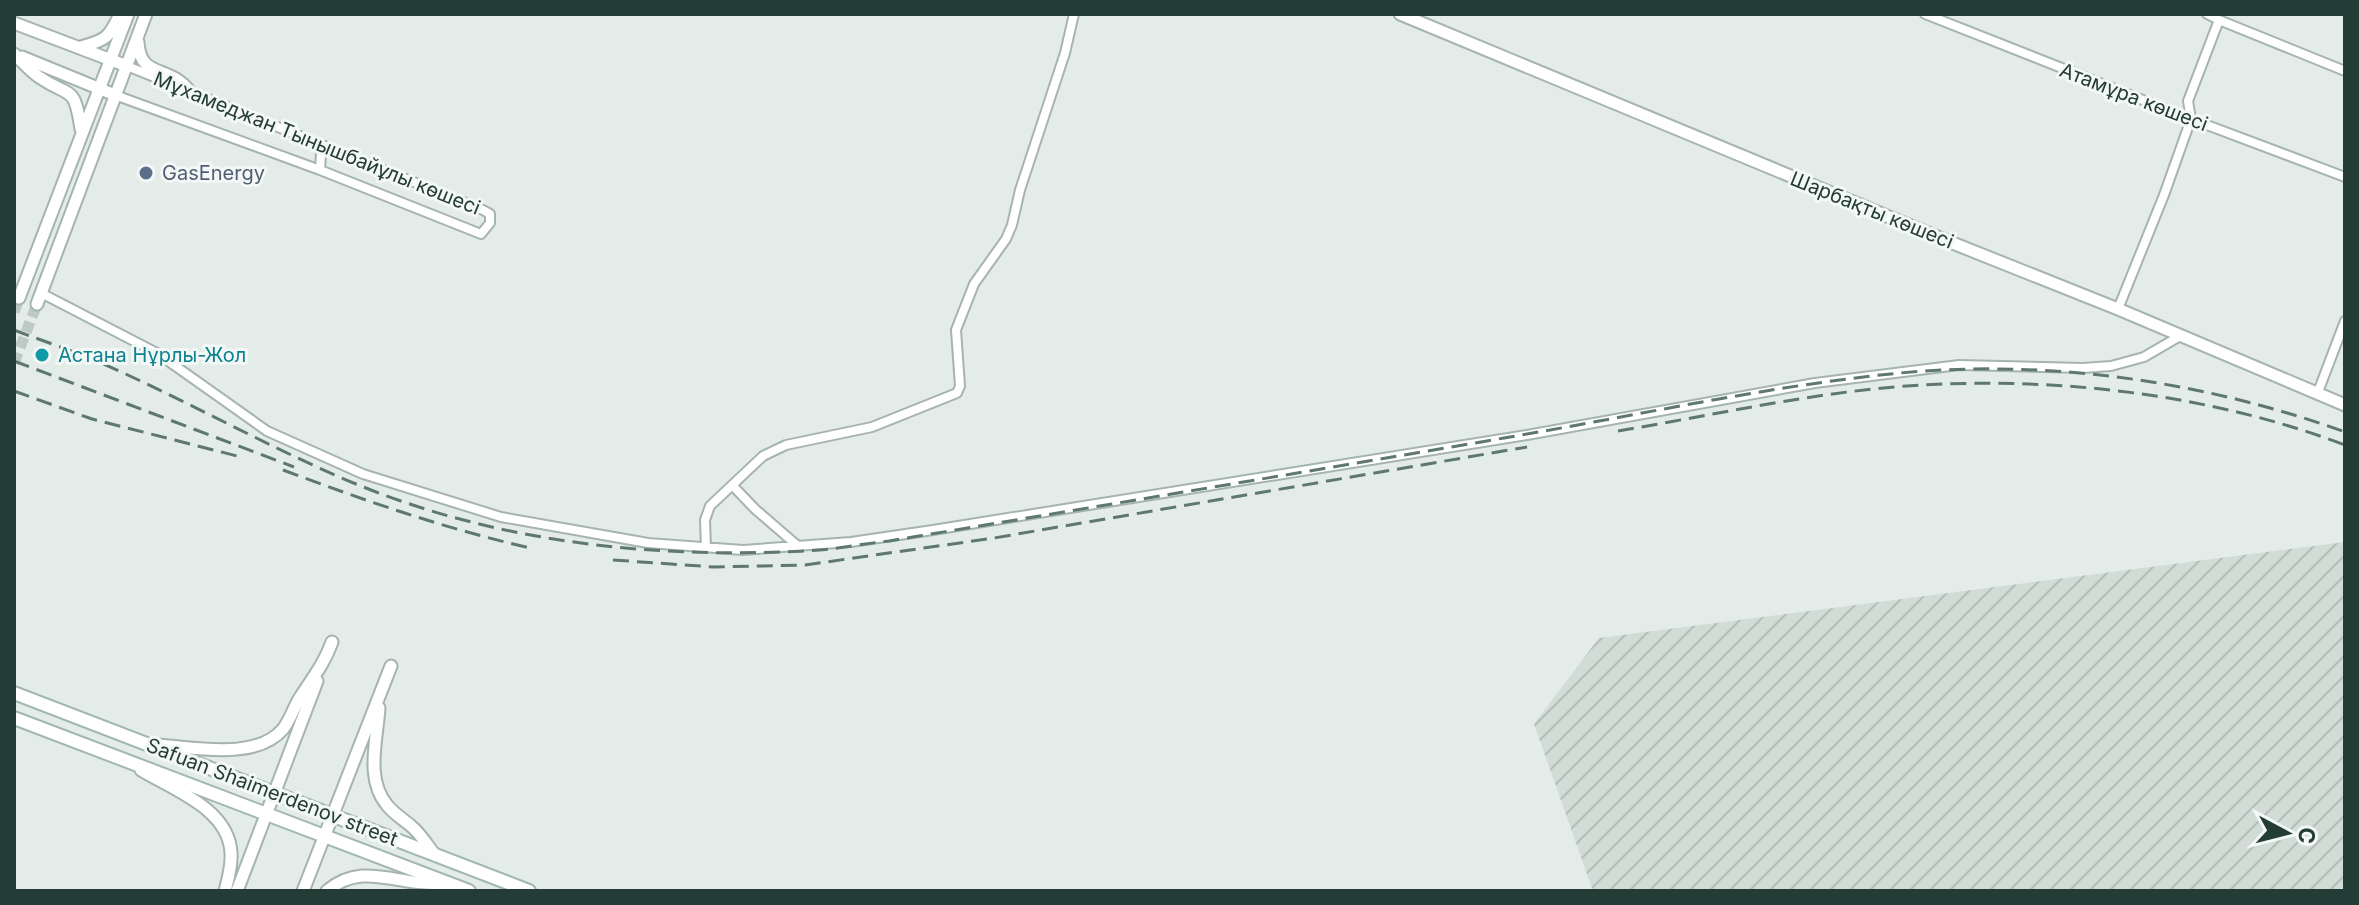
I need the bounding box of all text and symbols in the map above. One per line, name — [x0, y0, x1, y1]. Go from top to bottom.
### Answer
street label: Атамұра көшесі — [2057, 58, 2211, 136]
street label: Мұхамеджан Тынышбайұлы көшесі — [150, 66, 484, 220]
place label: GasEnergy — [162, 161, 265, 185]
marker: GasEnergy — [137, 164, 155, 182]
street label: Шарбақты көшесі — [1787, 166, 1957, 254]
place label: Астана Нұрлы-Жол — [58, 343, 246, 367]
marker: Астана Нұрлы-Жол — [33, 346, 51, 364]
street label: Safuan Shaimerdenov street — [143, 733, 402, 851]
north arrow — [2247, 793, 2327, 873]
text: С — [2293, 826, 2321, 845]

